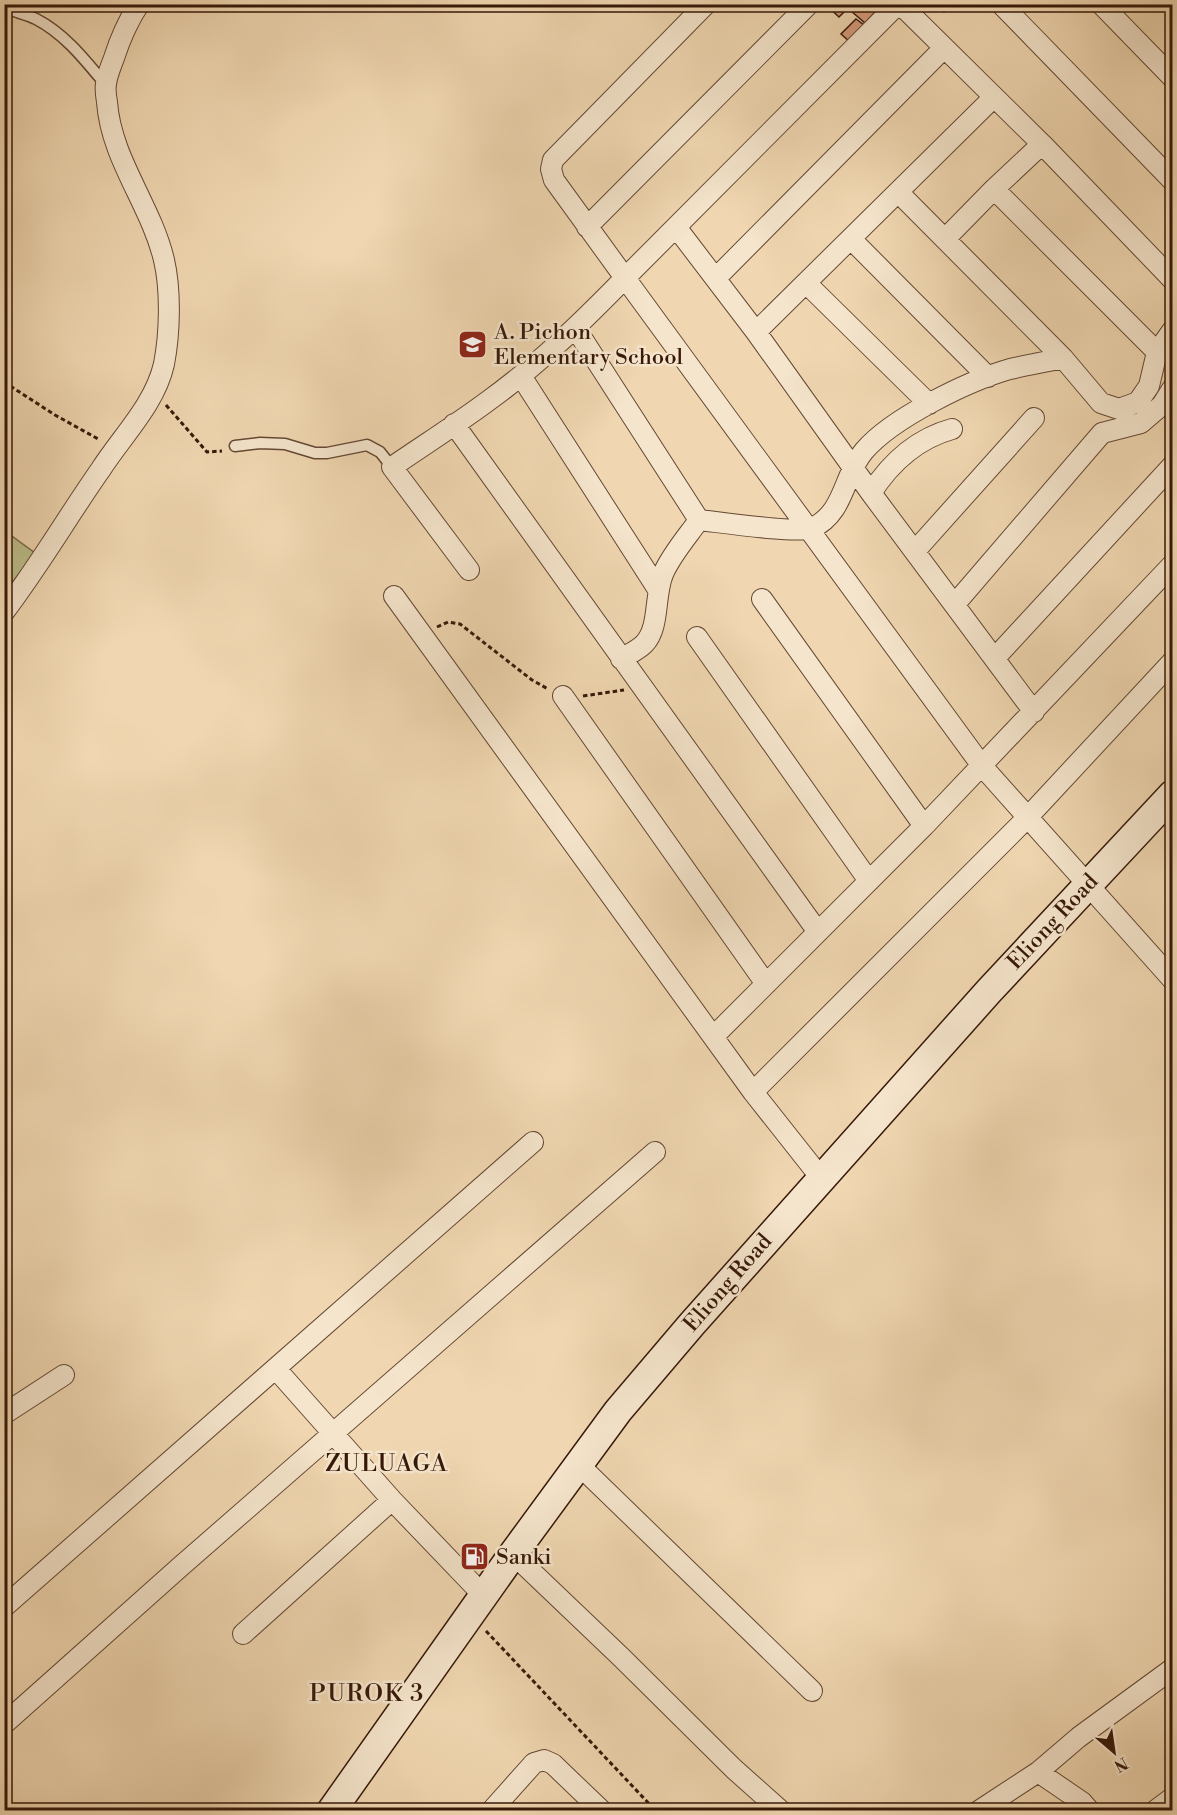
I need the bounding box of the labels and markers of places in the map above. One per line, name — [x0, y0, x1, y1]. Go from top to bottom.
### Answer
place label: A. Pichon Elementary School — [493, 319, 684, 371]
school or university icon: A. Pichon Elementary School — [457, 329, 489, 361]
fuel station icon: Sanki — [459, 1541, 491, 1573]
place label: Sanki — [496, 1544, 552, 1571]

